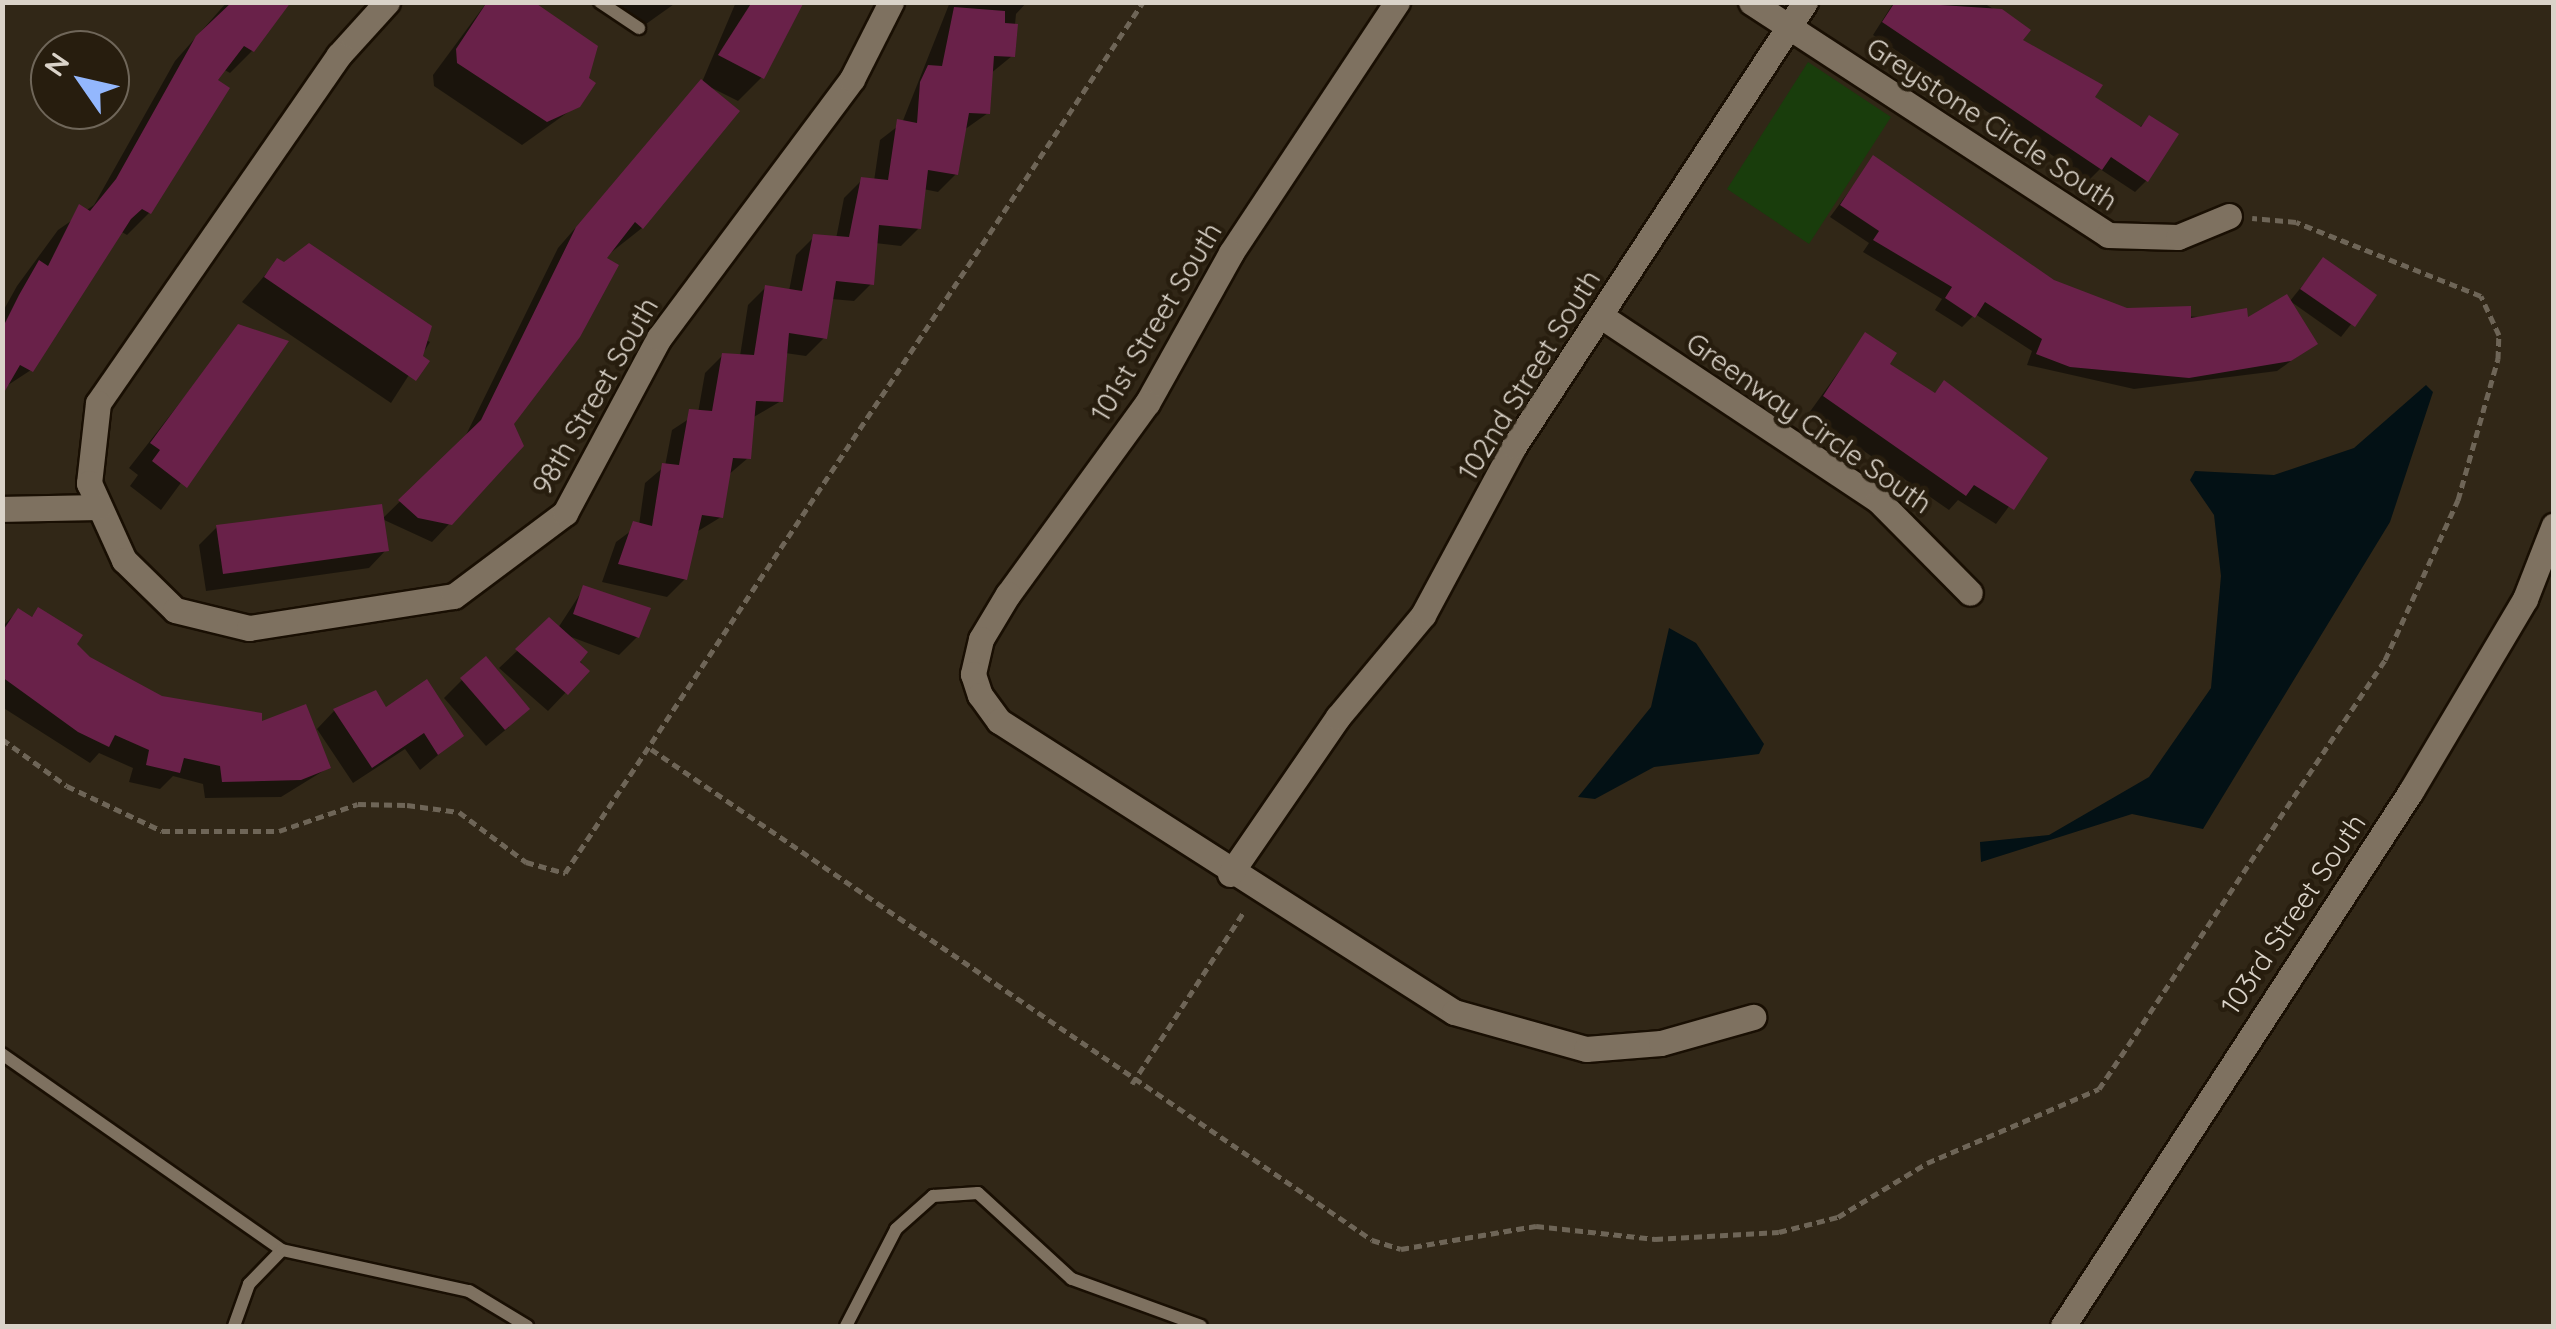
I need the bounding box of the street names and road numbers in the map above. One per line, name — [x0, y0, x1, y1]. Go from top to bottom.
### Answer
street label: Greystone Circle South — [1860, 30, 2124, 218]
street label: 101st Street South — [1083, 217, 1229, 427]
street label: 102nd Street South — [1451, 264, 1607, 486]
street label: 98th Street South — [525, 292, 665, 500]
street label: Greenway Circle South — [1680, 326, 1938, 520]
street label: 103rd Street South — [2213, 807, 2373, 1021]

